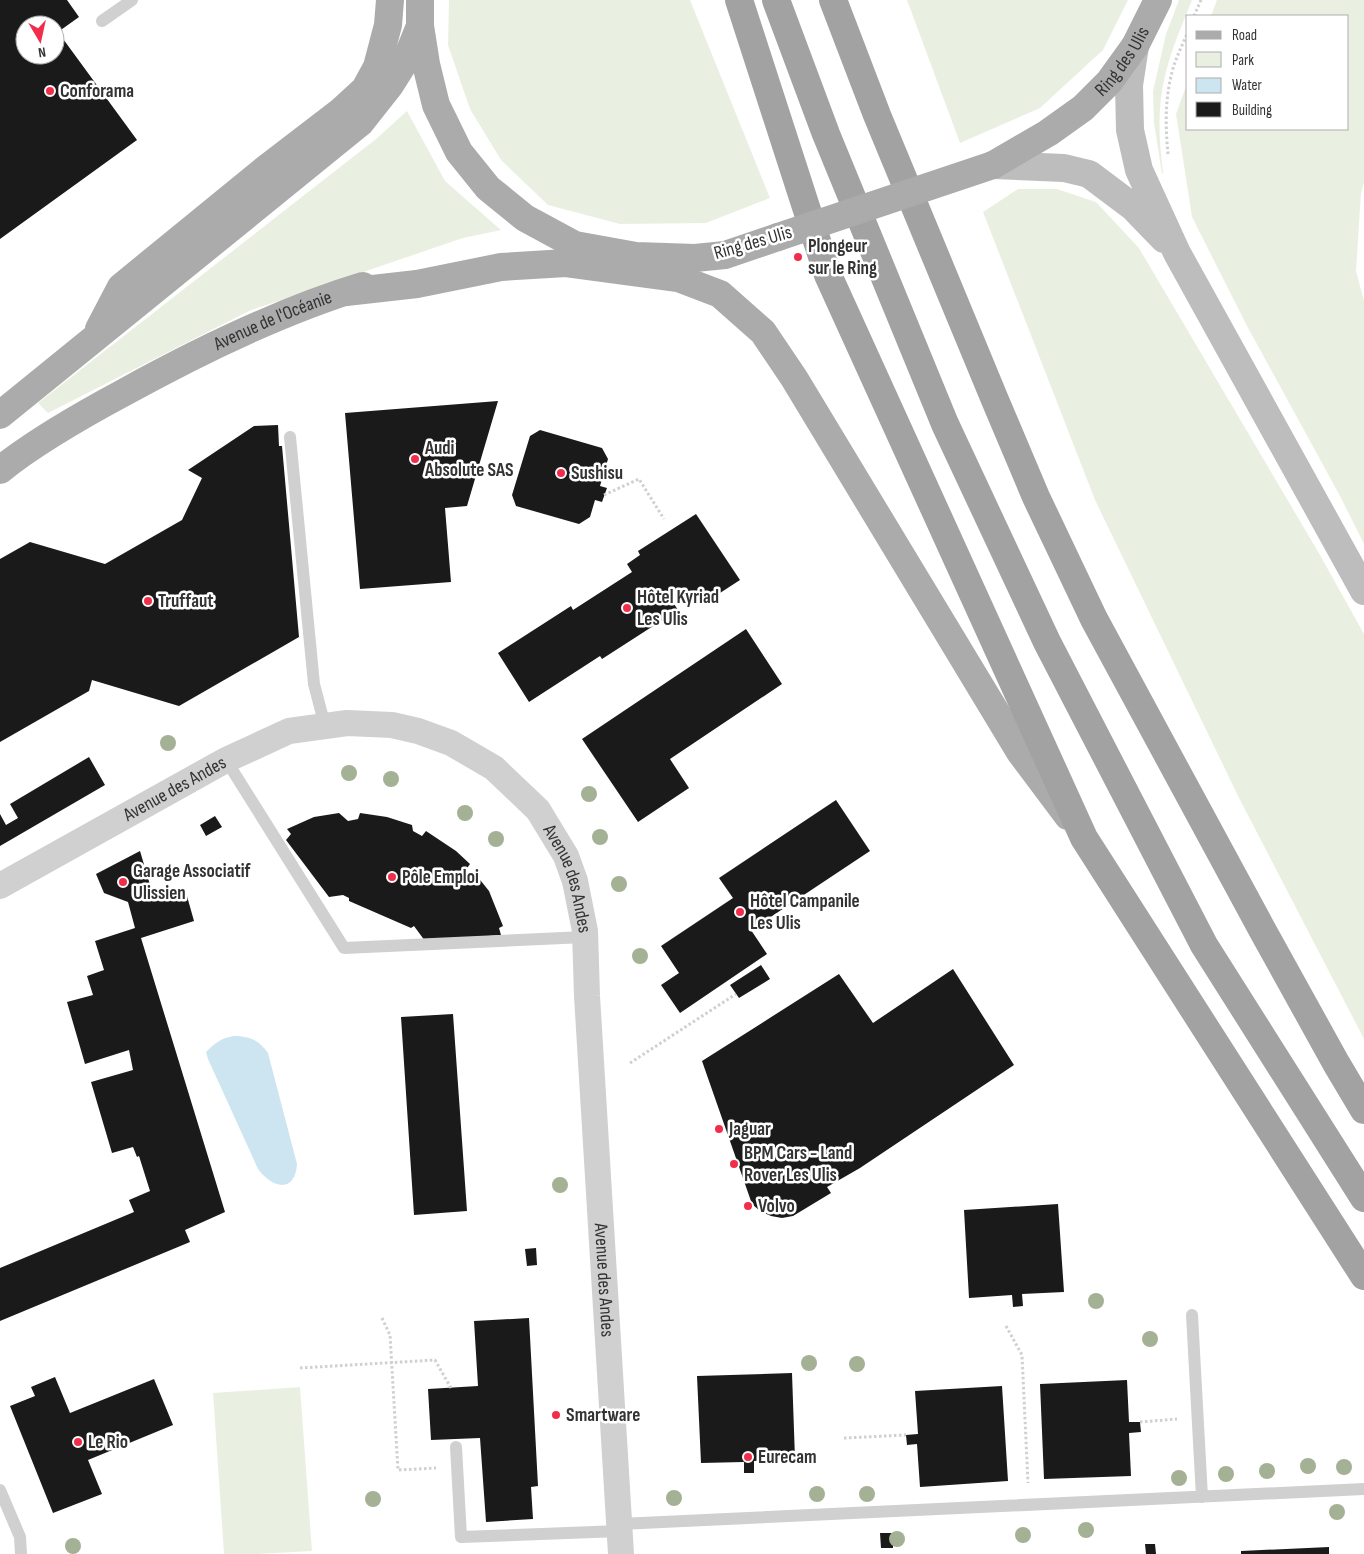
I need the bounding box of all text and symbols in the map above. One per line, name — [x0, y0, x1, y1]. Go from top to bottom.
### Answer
north arrow — [15, 15, 65, 65]
legend — [1186, 15, 1349, 130]
street label: Ring des Ulis — [1090, 23, 1154, 101]
text: Road — [1232, 26, 1257, 45]
text: N — [37, 43, 47, 61]
text: Park — [1232, 51, 1254, 70]
text: Water — [1232, 76, 1263, 95]
place label: Conforama — [60, 80, 134, 103]
marker: Conforama — [44, 85, 56, 97]
text: Building — [1232, 101, 1272, 120]
street label: Ring des Ulis — [711, 221, 795, 265]
place label: Plongeur sur le Ring — [808, 235, 877, 280]
marker: Plongeur sur le Ring — [792, 251, 804, 263]
street label: Avenue de l'Océanie — [209, 286, 335, 356]
place label: Audi Absolute SAS — [424, 437, 514, 482]
marker: Audi Absolute SAS — [409, 453, 421, 465]
place label: Sushisu — [571, 462, 623, 485]
marker: Sushisu — [555, 467, 567, 479]
place label: Hôtel Kyriad Les Ulis — [637, 586, 719, 631]
place label: Truffaut — [158, 590, 213, 613]
marker: Truffaut — [142, 595, 154, 607]
marker: Hôtel Kyriad Les Ulis — [621, 602, 633, 614]
street label: Avenue des Andes — [118, 751, 230, 827]
street label: Avenue des Andes — [538, 819, 597, 935]
place label: Garage Associatif Ulissien — [133, 860, 252, 905]
place label: Pôle Emploi — [402, 866, 479, 889]
marker: Pôle Emploi — [386, 871, 398, 883]
marker: Garage Associatif Ulissien — [117, 876, 129, 888]
place label: Hôtel Campanile Les Ulis — [750, 890, 860, 935]
marker: Hôtel Campanile Les Ulis — [734, 906, 746, 918]
place label: Jaguar — [728, 1118, 771, 1141]
marker: Jaguar — [713, 1123, 725, 1135]
place label: BPM Cars - Land Rover Les Ulis — [744, 1142, 852, 1187]
marker: BPM Cars - Land Rover Les Ulis — [728, 1158, 740, 1170]
place label: Volvo — [758, 1195, 795, 1218]
marker: Volvo — [742, 1200, 754, 1212]
street label: Avenue des Andes — [589, 1221, 619, 1338]
place label: Smartware — [566, 1404, 640, 1427]
marker: Smartware — [550, 1409, 562, 1421]
place label: Le Rio — [88, 1431, 128, 1454]
marker: Le Rio — [72, 1436, 84, 1448]
place label: Eurecam — [758, 1446, 817, 1469]
marker: Eurecam — [742, 1451, 754, 1463]

